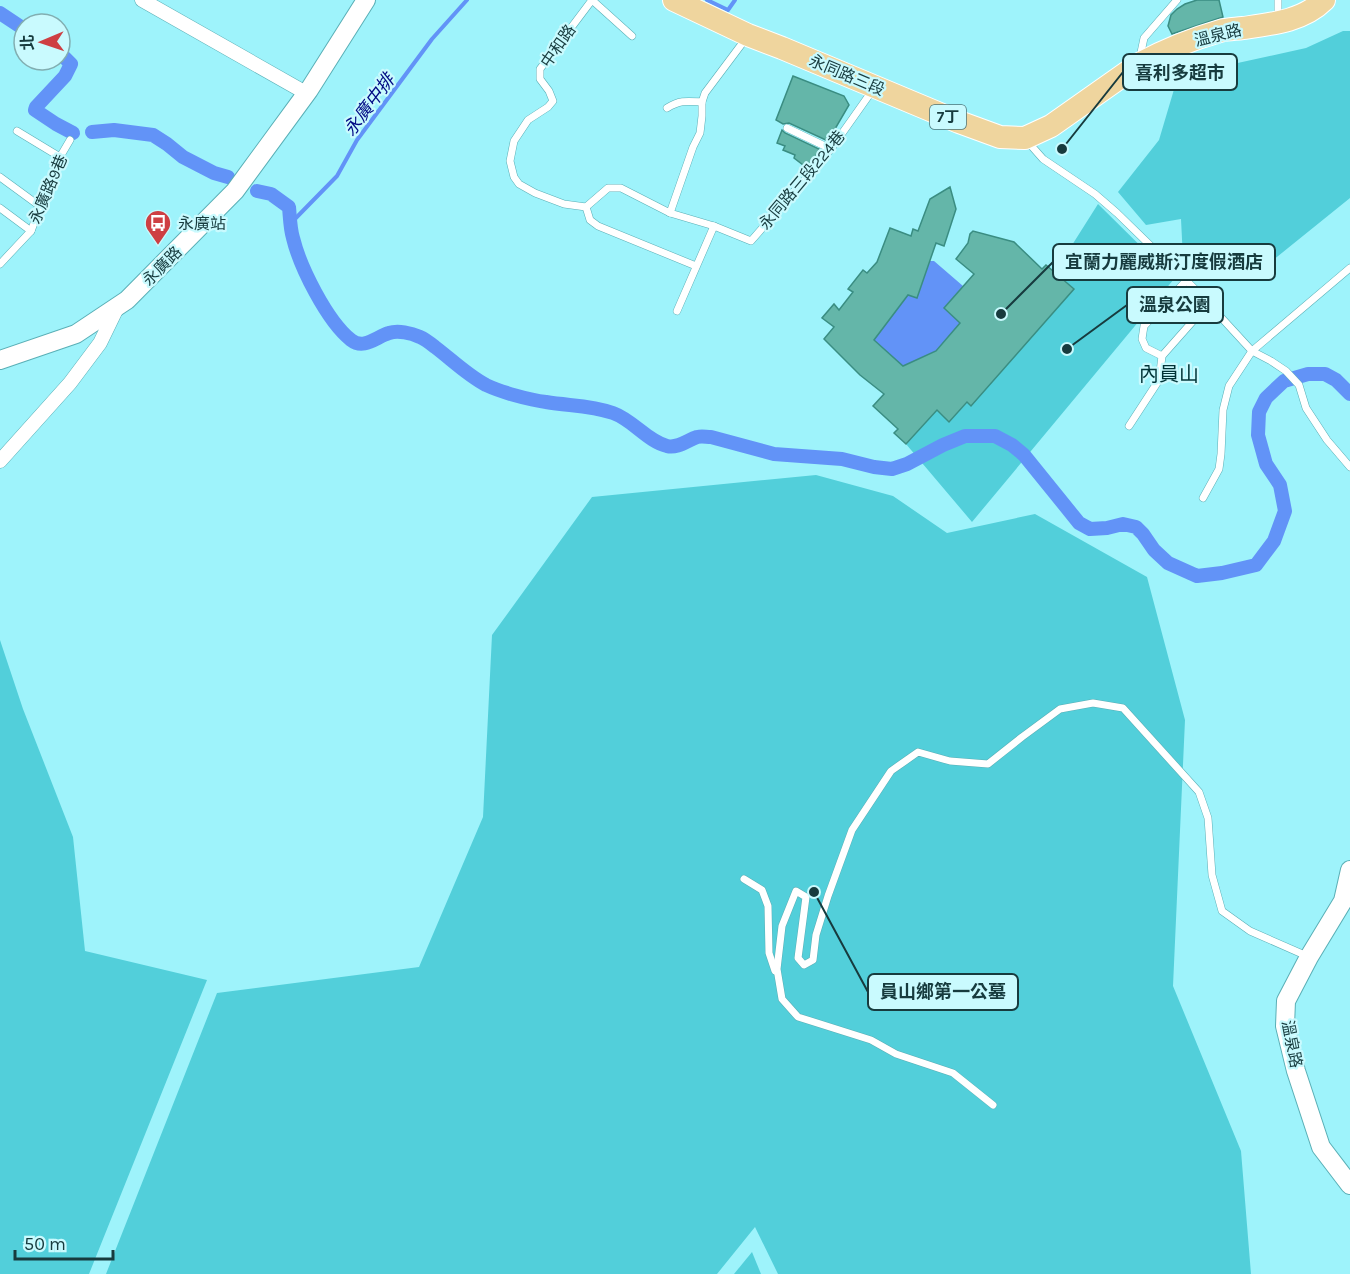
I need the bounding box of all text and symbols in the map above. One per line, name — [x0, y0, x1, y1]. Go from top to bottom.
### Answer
north arrow — [12, 12, 72, 72]
street label: 溫泉路 — [1192, 20, 1244, 50]
street label: 中和路 — [536, 21, 580, 71]
text: 北 — [18, 34, 37, 51]
street label: 永同路三段 — [806, 51, 888, 99]
callout: 喜利多超市 — [1123, 54, 1237, 90]
text: 喜利多超市 — [1135, 62, 1225, 84]
water label: 永廣中排 — [339, 68, 401, 140]
road number: 7丁 — [930, 105, 966, 129]
street label: 永同路三段224巷 — [755, 127, 849, 233]
street label: 永廣路9巷 — [25, 152, 71, 226]
bus stop icon: 永廣站 — [143, 208, 173, 246]
place label: 永廣站 — [178, 214, 226, 233]
street label: 永廣路 — [138, 242, 186, 290]
callout: 宜蘭力麗威斯汀度假酒店 — [1053, 244, 1275, 280]
text: 宜蘭力麗威斯汀度假酒店 — [1065, 251, 1263, 273]
callout: 溫泉公園 — [1127, 287, 1223, 323]
text: 溫泉公園 — [1139, 294, 1211, 316]
district label: 內員山 — [1139, 363, 1199, 386]
callout: 員山鄉第一公墓 — [868, 974, 1018, 1010]
text: 員山鄉第一公墓 — [880, 981, 1006, 1003]
street label: 溫泉路 — [1278, 1019, 1306, 1069]
scale bar — [15, 1223, 112, 1261]
text: 50 m — [24, 1233, 66, 1255]

